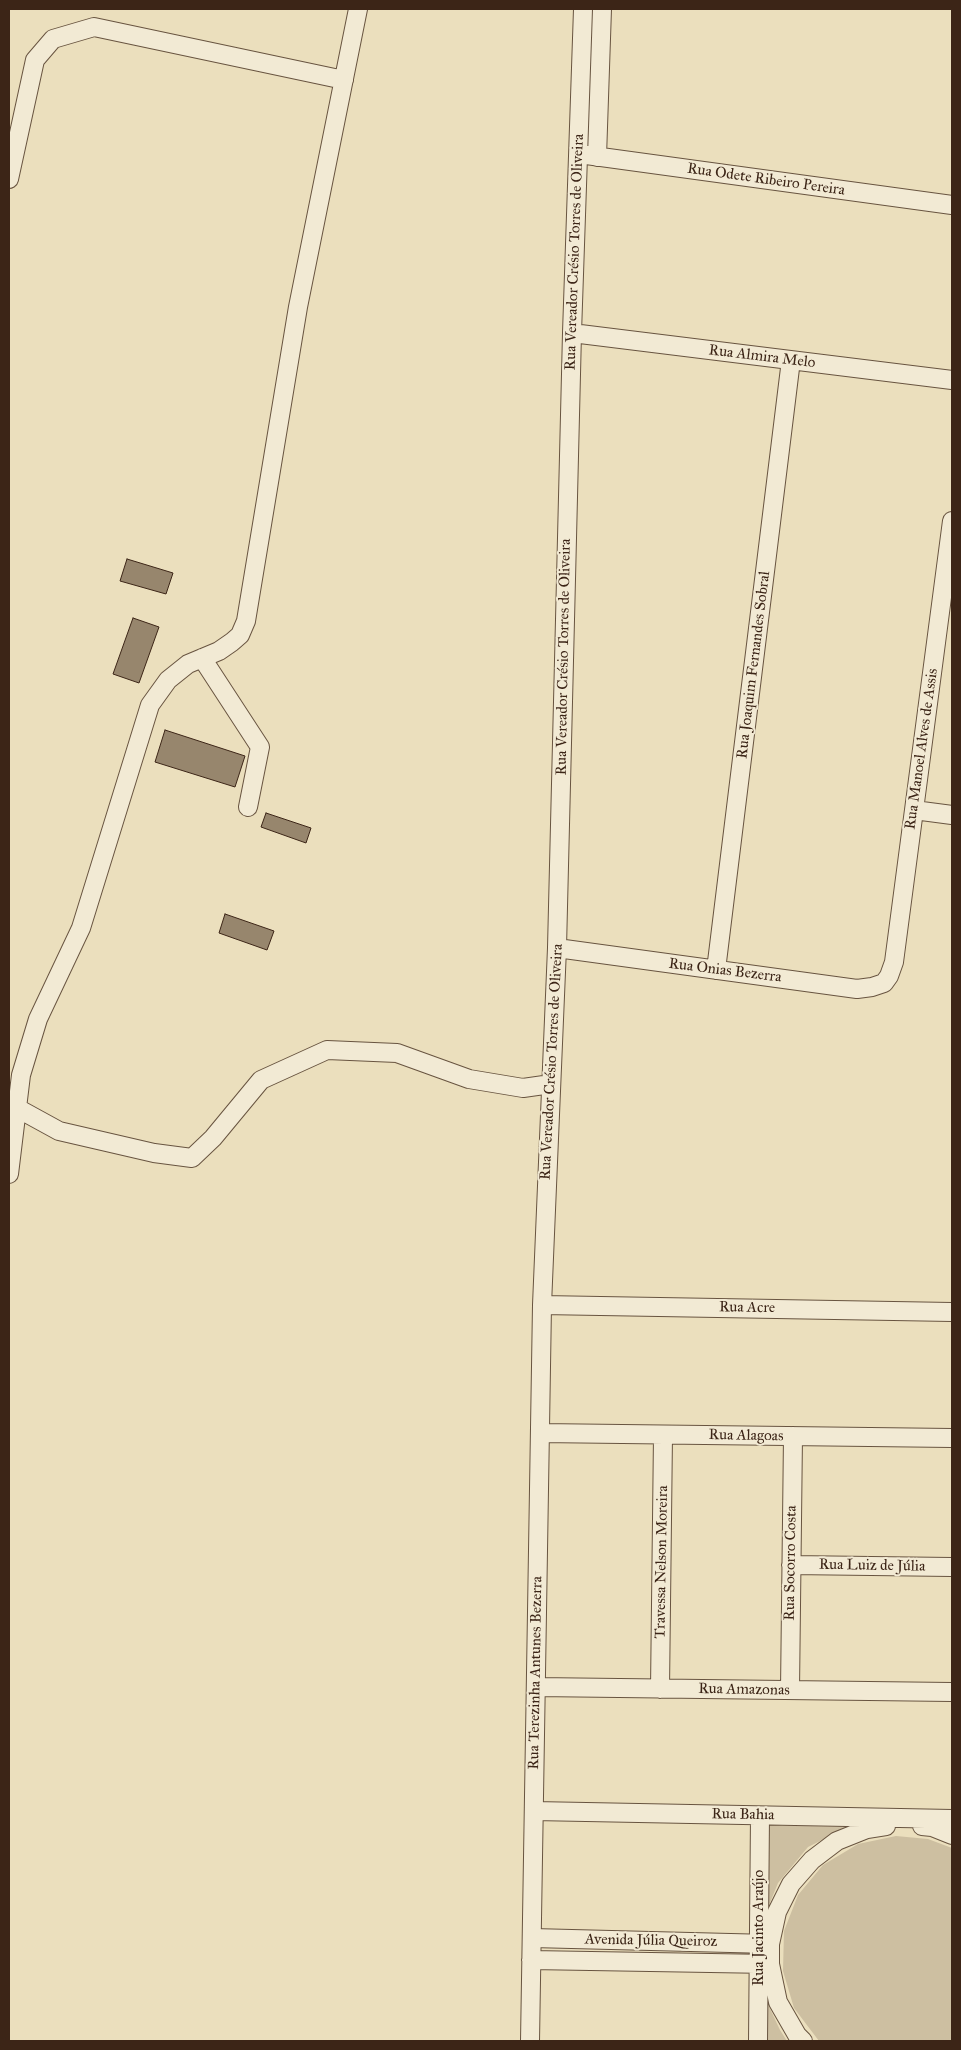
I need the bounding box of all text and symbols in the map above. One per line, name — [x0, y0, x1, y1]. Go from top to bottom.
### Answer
street label: Rua Vereador Crésio Torres de Oliveira — [562, 133, 588, 371]
street label: Rua Odete Ribeiro Pereira — [686, 160, 846, 200]
street label: Rua Almira Melo — [708, 342, 816, 372]
street label: Rua Vereador Crésio Torres de Oliveira — [553, 539, 575, 775]
street label: Rua Joaquim Fernandes Sobral — [734, 570, 774, 760]
street label: Rua Manoel Alves de Assis — [902, 667, 942, 831]
street label: Rua Vereador Crésio Torres de Oliveira — [537, 943, 567, 1181]
street label: Rua Onias Bezerra — [668, 955, 782, 987]
street label: Rua Acre — [719, 1299, 775, 1317]
street label: Rua Alagoas — [708, 1426, 784, 1446]
street label: Travessa Nelson Moreira — [652, 1485, 672, 1639]
street label: Rua Socorro Costa — [781, 1505, 801, 1621]
street label: Rua Luiz de Júlia — [819, 1556, 925, 1576]
street label: Rua Terezinha Antunes Bezerra — [525, 1576, 547, 1770]
street label: Rua Amazonas — [698, 1680, 790, 1700]
street label: Rua Bahia — [711, 1805, 775, 1825]
street label: Rua Jacinto Araújo — [750, 1870, 768, 1986]
street label: Avenida Júlia Queiroz — [585, 1931, 717, 1951]

